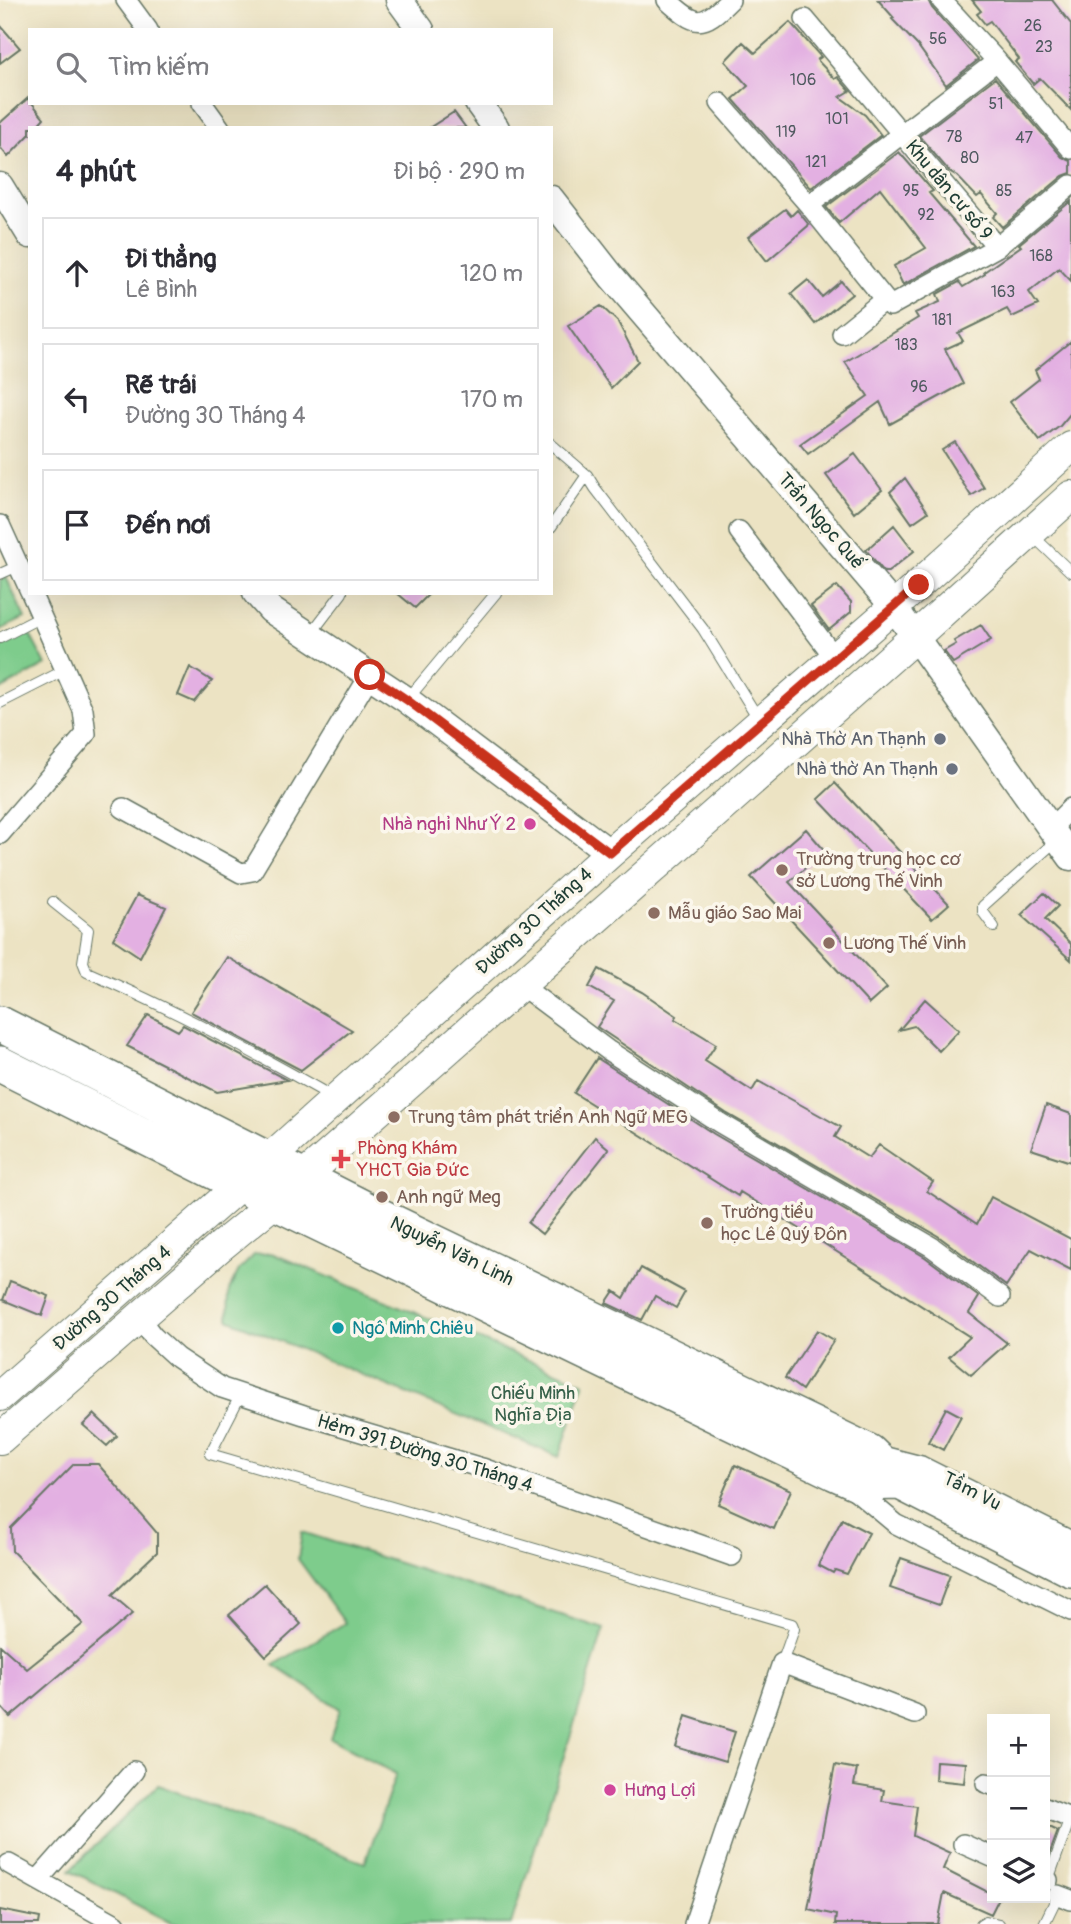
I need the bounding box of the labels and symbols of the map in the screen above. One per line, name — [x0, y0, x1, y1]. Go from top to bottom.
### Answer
house number: 26 — [1024, 16, 1042, 36]
house number: 56 — [929, 29, 947, 49]
house number: 23 — [1035, 37, 1053, 57]
house number: 106 — [790, 70, 816, 90]
house number: 51 — [989, 94, 1003, 114]
house number: 101 — [825, 109, 849, 129]
house number: 119 — [776, 122, 796, 142]
house number: 78 — [946, 127, 962, 147]
house number: 47 — [1015, 128, 1033, 148]
street label: Khu dân cư số 9 — [900, 135, 998, 245]
house number: 80 — [961, 148, 980, 168]
house number: 121 — [805, 152, 827, 172]
house number: 95 — [903, 181, 919, 201]
house number: 85 — [996, 181, 1012, 201]
house number: 92 — [917, 205, 935, 225]
house number: 168 — [1029, 246, 1053, 266]
house number: 163 — [991, 282, 1015, 302]
house number: 181 — [932, 310, 952, 330]
house number: 183 — [894, 335, 918, 355]
house number: 96 — [910, 377, 928, 397]
street label: Trần Ngọc Quế — [772, 468, 870, 575]
route end — [903, 569, 934, 600]
route start — [354, 659, 385, 690]
place label: Nhà Thờ An Thạnh — [781, 727, 926, 751]
marker: Nhà Thờ An Thạnh — [932, 731, 948, 747]
place label: Nhà thờ An Thạnh — [796, 757, 938, 781]
marker: Nhà thờ An Thạnh — [944, 761, 960, 777]
place label: Nhà nghỉ Như Ý 2 — [382, 812, 516, 836]
marker: Nhà nghỉ Như Ý 2 — [522, 816, 538, 832]
place label: Trường trung học cơ sở Lương Thế Vinh — [796, 847, 961, 893]
street label: Đường 30 Tháng 4 — [471, 862, 597, 980]
marker: Trường trung học cơ sở Lương Thế Vinh — [774, 862, 790, 878]
place label: Mẫu giáo Sao Mai — [668, 901, 801, 925]
marker: Mẫu giáo Sao Mai — [646, 905, 662, 921]
place label: Lương Thế Vinh — [843, 931, 966, 955]
marker: Lương Thế Vinh — [821, 935, 837, 951]
place label: Trung tâm phát triển Anh Ngữ MEG — [408, 1105, 688, 1129]
marker: Trung tâm phát triển Anh Ngữ MEG — [386, 1109, 402, 1125]
place label: Phòng Khám YHCT Gia Đức — [356, 1136, 470, 1182]
marker: Phòng Khám YHCT Gia Đức — [331, 1149, 351, 1169]
place label: Anh ngữ Meg — [396, 1185, 501, 1209]
marker: Anh ngữ Meg — [374, 1189, 390, 1205]
place label: Trường tiểu học Lê Quý Đôn — [721, 1200, 847, 1246]
street label: Nguyễn Văn Linh — [386, 1211, 518, 1291]
marker: Trường tiểu học Lê Quý Đôn — [699, 1215, 715, 1231]
street label: Đường 30 Tháng 4 — [48, 1240, 176, 1356]
place label: Ngô Minh Chiêu — [352, 1316, 473, 1340]
marker: Ngô Minh Chiêu — [330, 1320, 346, 1336]
park label: Chiếu Minh Nghĩa Địa — [491, 1381, 575, 1427]
street label: Hẻm 391 Đường 30 Tháng 4 — [314, 1409, 536, 1497]
street label: Tầm Vu — [939, 1466, 1005, 1516]
place label: Hưng Lợi — [624, 1778, 695, 1802]
marker: Hưng Lợi — [602, 1782, 618, 1798]

